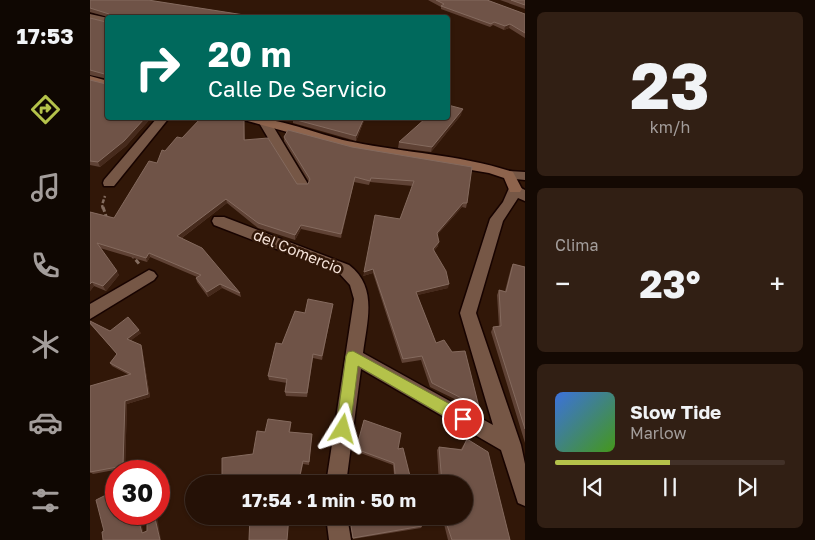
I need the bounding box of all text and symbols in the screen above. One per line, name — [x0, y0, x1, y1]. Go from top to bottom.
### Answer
text: 17:53 — [16, 22, 74, 49]
text: 20 m — [208, 33, 291, 75]
icon: right — [125, 35, 190, 100]
text: 23 — [630, 45, 710, 123]
text: Calle De Servicio — [208, 75, 387, 102]
icon: directions — [28, 92, 63, 127]
text: km/h — [650, 117, 690, 137]
icon: music — [28, 170, 63, 205]
street label: del Comercio — [251, 225, 346, 277]
text: Clima — [555, 235, 599, 255]
icon: phone — [28, 248, 63, 283]
text: 23° — [639, 261, 701, 306]
text: − — [555, 267, 570, 300]
text: + — [770, 267, 785, 300]
icon: climate — [28, 327, 63, 362]
pin — [442, 398, 484, 440]
text: Slow Tide — [630, 400, 721, 423]
position arrow — [316, 402, 368, 454]
icon: car — [28, 405, 63, 440]
icon: arrive — [449, 405, 477, 433]
text: Marlow — [630, 423, 686, 443]
speed limit sign: 30 — [105, 460, 170, 525]
icon: previous — [579, 473, 607, 501]
icon: pause — [656, 473, 684, 501]
icon: next — [733, 473, 761, 501]
icon: filters — [28, 483, 63, 518]
text: 17:54 · 1 min · 50 m — [242, 488, 416, 511]

